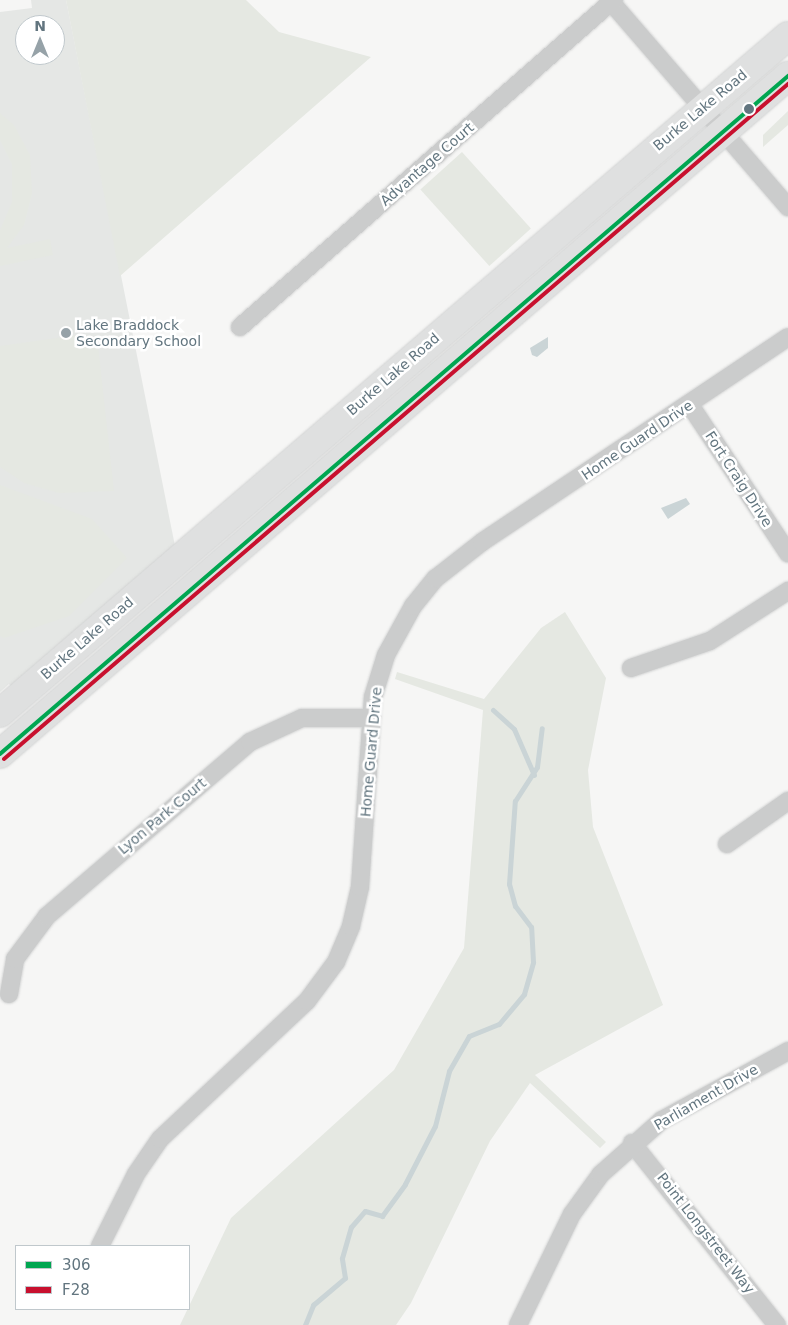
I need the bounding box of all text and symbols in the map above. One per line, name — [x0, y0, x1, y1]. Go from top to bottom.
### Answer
north arrow — [15, 15, 65, 65]
text: N — [34, 18, 46, 34]
street label: Burke Lake Road — [650, 66, 750, 154]
unlabelled marker — [744, 104, 754, 114]
street label: Advantage Court — [377, 119, 477, 209]
place label: Lake Braddock Secondary School — [76, 317, 201, 350]
marker: Lake Braddock Secondary School — [60, 327, 72, 339]
street label: Burke Lake Road — [343, 329, 443, 419]
street label: Home Guard Drive — [578, 397, 696, 483]
street label: Fort Craig Drive — [702, 428, 776, 530]
street label: Burke Lake Road — [37, 593, 137, 683]
street label: Home Guard Drive — [357, 686, 385, 818]
street label: Lyon Park Court — [115, 774, 209, 858]
street label: Parliament Drive — [651, 1061, 761, 1133]
street label: Point Longstreet Way — [654, 1169, 758, 1297]
legend — [15, 1245, 190, 1310]
text: 306 — [62, 1256, 91, 1274]
text: F28 — [62, 1281, 90, 1299]

